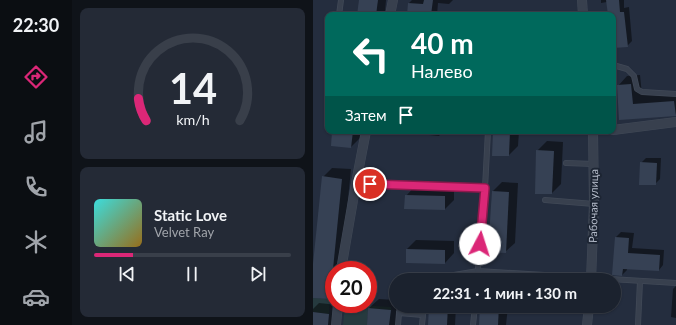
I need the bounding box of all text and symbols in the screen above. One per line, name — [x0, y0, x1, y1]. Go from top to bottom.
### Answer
text: 22:30 — [13, 14, 59, 36]
text: 40 m — [411, 26, 474, 60]
icon: left — [345, 28, 397, 80]
text: Налево — [411, 60, 473, 82]
icon: directions — [22, 63, 50, 91]
text: 14 — [168, 63, 217, 113]
icon: arrive — [395, 104, 417, 126]
text: Затем — [345, 106, 387, 124]
text: km/h — [176, 111, 209, 128]
icon: music — [22, 118, 50, 146]
pin — [353, 167, 387, 201]
street label: Рабочая улица — [586, 169, 600, 243]
icon: phone — [22, 173, 50, 201]
icon: arrive — [359, 173, 381, 195]
text: Static Love — [154, 206, 227, 224]
position arrow — [459, 223, 501, 265]
text: Velvet Ray — [154, 224, 214, 240]
icon: climate — [22, 228, 50, 256]
speed limit sign: 20 — [325, 261, 377, 313]
icon: previous — [116, 263, 138, 285]
icon: pause — [181, 263, 203, 285]
icon: next — [247, 263, 269, 285]
icon: car — [22, 283, 50, 311]
text: 22:31 · 1 мин · 130 m — [433, 284, 577, 302]

